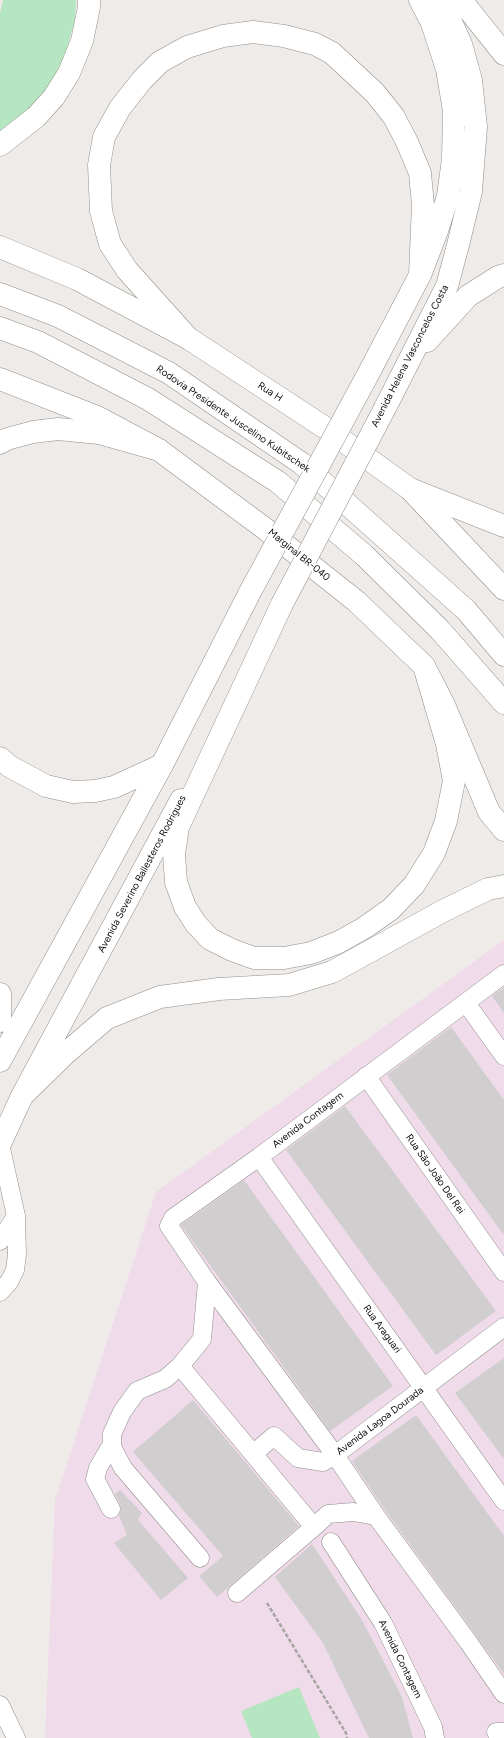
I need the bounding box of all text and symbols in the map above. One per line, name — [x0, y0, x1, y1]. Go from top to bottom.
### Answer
street label: Avenida Helena Vasconcelos Costa — [369, 283, 451, 429]
street label: Rodovia Presidente Juscelino Kubitschek — [154, 363, 312, 475]
street label: Rua H — [255, 380, 285, 404]
street label: Marginal BR-040 — [266, 526, 332, 584]
street label: Avenida Severino Ballesteros Rodrigues — [95, 793, 189, 955]
street label: Avenida Contagem — [270, 1089, 346, 1151]
street label: Rua São João Del Rei — [403, 1132, 467, 1216]
street label: Rua Araguari — [360, 1302, 404, 1356]
street label: Avenida Lagoa Dourada — [334, 1384, 426, 1458]
street label: Avenida Contagem — [376, 1618, 424, 1700]

